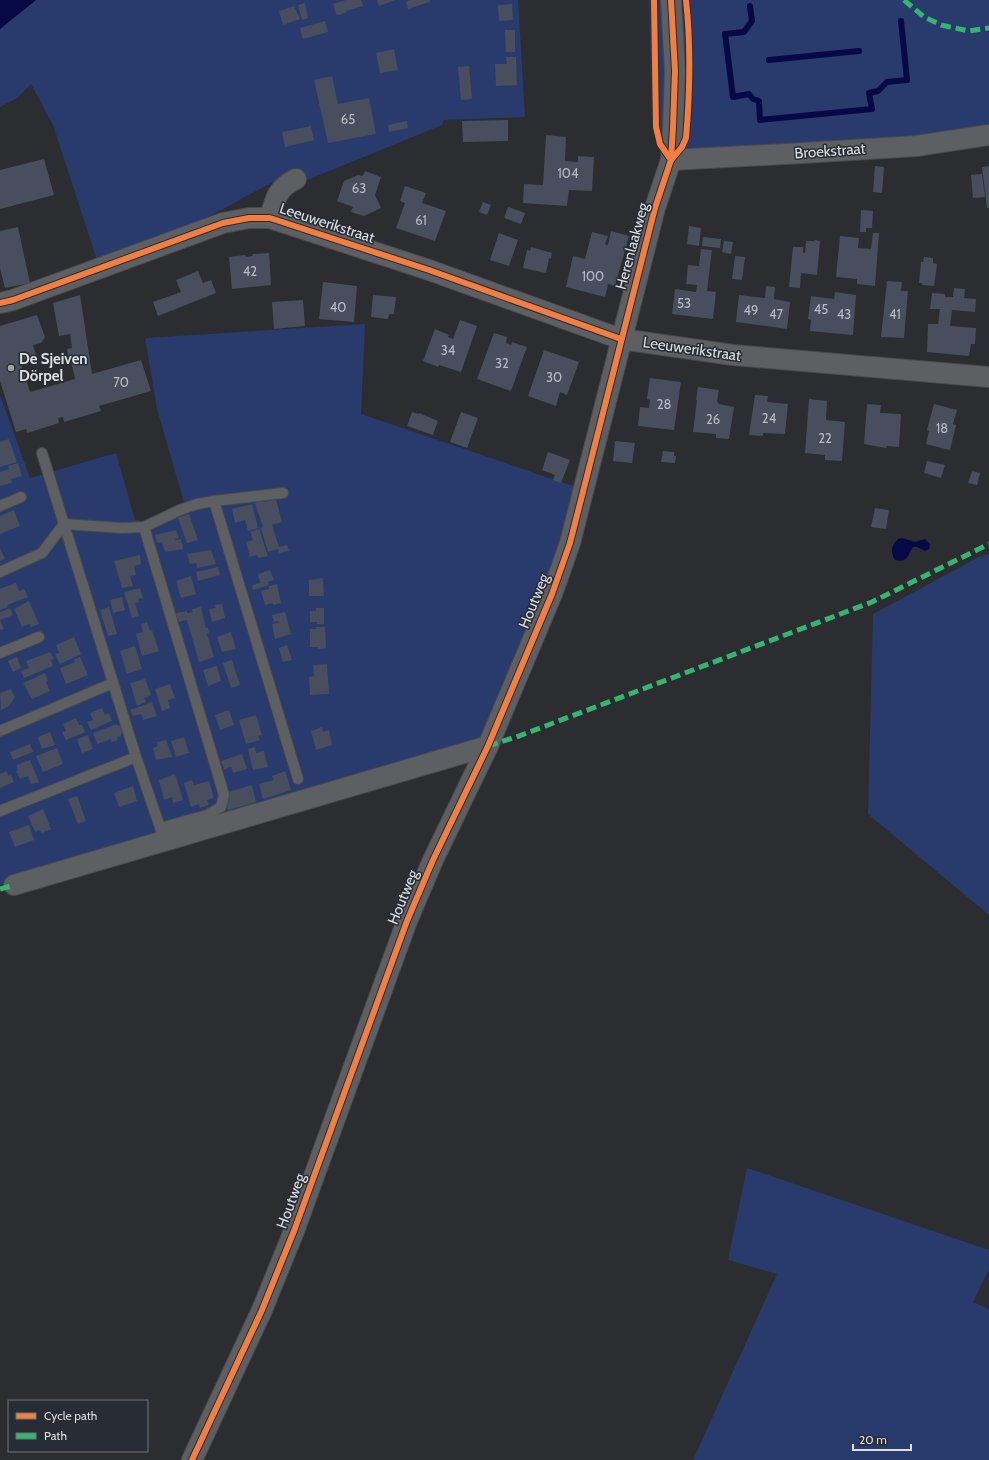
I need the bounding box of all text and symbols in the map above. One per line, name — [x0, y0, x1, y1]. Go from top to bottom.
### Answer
house number: 65 — [341, 111, 355, 127]
street label: Broekstraat — [794, 140, 866, 162]
house number: 104 — [558, 165, 579, 181]
house number: 63 — [352, 180, 366, 196]
street label: Leeuwerikstraat — [277, 199, 377, 247]
street label: Herenlaakweg — [612, 200, 652, 291]
house number: 61 — [415, 212, 427, 228]
house number: 42 — [243, 263, 257, 279]
house number: 100 — [582, 268, 604, 284]
house number: 53 — [677, 295, 691, 311]
house number: 40 — [330, 299, 346, 315]
house number: 45 — [814, 301, 828, 317]
house number: 49 — [744, 302, 758, 318]
house number: 47 — [769, 306, 783, 322]
house number: 43 — [837, 306, 851, 322]
house number: 41 — [889, 306, 901, 322]
street label: Leeuwerikstraat — [642, 333, 742, 365]
house number: 34 — [441, 342, 456, 358]
place label: De Sjeiven Dörpel — [19, 350, 88, 385]
house number: 32 — [495, 355, 509, 371]
marker: De Sjeiven Dörpel — [6, 363, 16, 373]
house number: 30 — [546, 369, 562, 385]
house number: 70 — [113, 374, 129, 390]
house number: 28 — [657, 396, 671, 412]
house number: 24 — [762, 410, 777, 426]
house number: 26 — [706, 411, 720, 427]
house number: 18 — [936, 420, 948, 436]
house number: 22 — [818, 430, 832, 446]
street label: Houtweg — [515, 570, 553, 631]
street label: Houtweg — [384, 866, 422, 927]
street label: Houtweg — [273, 1170, 309, 1231]
legend — [8, 1400, 148, 1452]
text: Cycle path — [44, 1408, 97, 1423]
scale bar — [853, 1426, 911, 1452]
text: Path — [44, 1428, 67, 1443]
text: 20 m — [859, 1432, 887, 1447]

